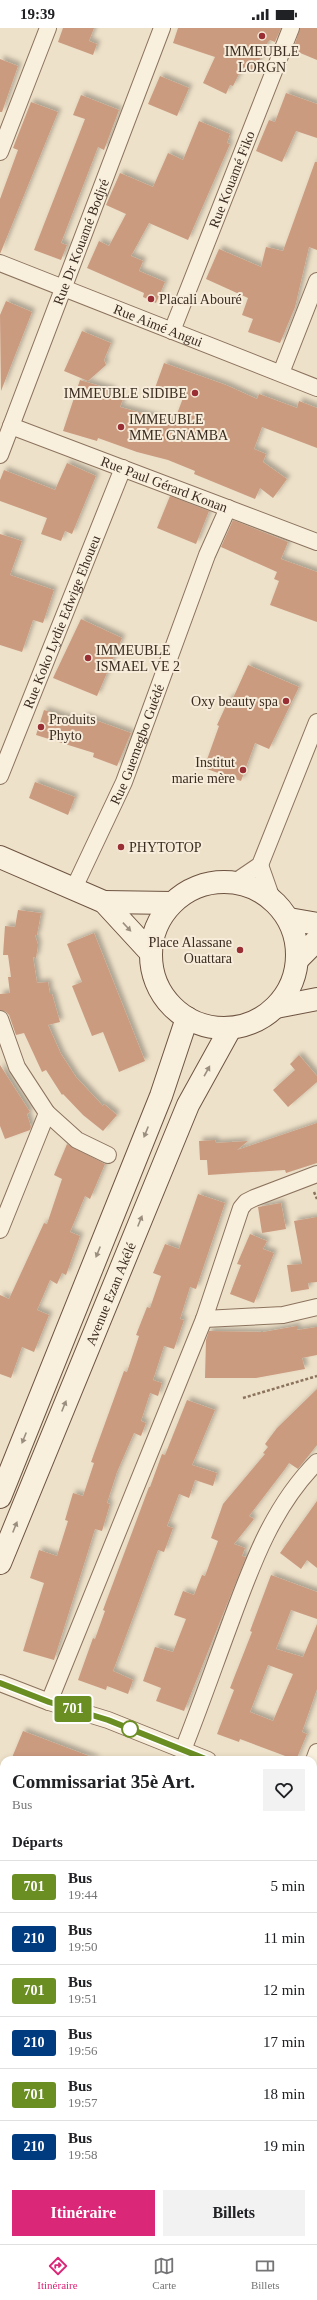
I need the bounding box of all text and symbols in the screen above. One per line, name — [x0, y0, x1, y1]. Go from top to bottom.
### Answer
text: 19:39 — [20, 6, 55, 22]
marker: IMMEUBLE LORGN — [257, 31, 267, 41]
place label: IMMEUBLE LORGN — [225, 44, 299, 75]
street label: Rue Kouamé Fiko — [206, 129, 258, 230]
street label: Rue Dr Kouamé Bodjré — [51, 177, 112, 307]
place label: Placali Abouré — [159, 292, 242, 307]
marker: Placali Abouré — [146, 294, 156, 304]
street label: Rue Aimé Angui — [111, 302, 205, 350]
place label: IMMEUBLE SIDIBE — [64, 386, 187, 401]
marker: IMMEUBLE SIDIBE — [190, 388, 200, 398]
place label: IMMEUBLE MME GNAMBA — [129, 412, 229, 443]
marker: IMMEUBLE MME GNAMBA — [116, 422, 126, 432]
street label: Rue Paul Gérard Konan — [99, 454, 230, 515]
street label: Rue Koko Lydie Edwige Ehoueu — [21, 533, 103, 711]
place label: IMMEUBLE ISMAEL VE 2 — [96, 643, 180, 674]
marker: IMMEUBLE ISMAEL VE 2 — [83, 653, 93, 663]
street label: Rue Guemegbo Guédé — [107, 682, 167, 807]
place label: Oxy beauty spa — [191, 694, 279, 709]
marker: Oxy beauty spa — [281, 696, 291, 706]
place label: Produits Phyto — [49, 712, 96, 743]
marker: Produits Phyto — [36, 722, 46, 732]
place label: Institut marie mère — [172, 755, 235, 786]
marker: Institut marie mère — [238, 765, 248, 775]
place label: PHYTOTOP — [129, 840, 202, 855]
marker: PHYTOTOP — [116, 842, 126, 852]
one-way arrow — [122, 922, 132, 932]
place label: Place Alassane Ouattara — [148, 935, 233, 966]
marker: Place Alassane Ouattara — [235, 945, 245, 955]
one-way arrow — [203, 1065, 210, 1076]
one-way arrow — [143, 1126, 149, 1138]
one-way arrow — [137, 1215, 143, 1227]
street label: Avenue Ezan Akélé — [83, 1240, 139, 1348]
one-way arrow — [94, 1247, 100, 1259]
one-way arrow — [61, 1401, 67, 1412]
one-way arrow — [20, 1433, 26, 1445]
one-way arrow — [12, 1520, 18, 1532]
line badge: 701 — [50, 1696, 96, 1722]
text: 701 — [63, 1701, 84, 1716]
unlabelled marker — [121, 1720, 139, 1738]
button: heart — [263, 1769, 305, 1811]
text: Commissariat 35è Art. — [12, 1771, 195, 1792]
text: Bus — [12, 1797, 32, 1812]
text: Départs — [12, 1834, 63, 1850]
text: Bus — [68, 1870, 92, 1886]
text: 5 min — [270, 1878, 305, 1894]
text: 701 — [24, 1879, 45, 1894]
text: 19:44 — [68, 1887, 98, 1902]
text: Bus — [68, 1922, 92, 1938]
text: 11 min — [263, 1930, 305, 1946]
text: 210 — [24, 1931, 45, 1946]
text: 19:50 — [68, 1939, 98, 1954]
text: Bus — [68, 1974, 92, 1990]
text: 12 min — [263, 1982, 305, 1998]
text: 701 — [24, 1983, 45, 1998]
text: 19:51 — [68, 1991, 98, 2006]
text: Bus — [68, 2026, 92, 2042]
text: 17 min — [263, 2034, 305, 2050]
text: 210 — [24, 2035, 45, 2050]
text: 19:56 — [68, 2043, 98, 2058]
text: Bus — [68, 2078, 92, 2094]
text: 18 min — [263, 2086, 305, 2102]
text: 701 — [24, 2087, 45, 2102]
text: 19:57 — [68, 2095, 98, 2110]
text: Bus — [68, 2130, 92, 2146]
text: 19 min — [263, 2138, 305, 2154]
text: 210 — [24, 2139, 45, 2154]
text: 19:58 — [68, 2147, 98, 2162]
button: Itinéraire — [12, 2190, 155, 2236]
button: Billets — [163, 2190, 305, 2236]
tab: Itinéraire — [37, 2255, 78, 2291]
tab: Carte — [152, 2255, 176, 2291]
tab: Billets — [251, 2255, 280, 2291]

